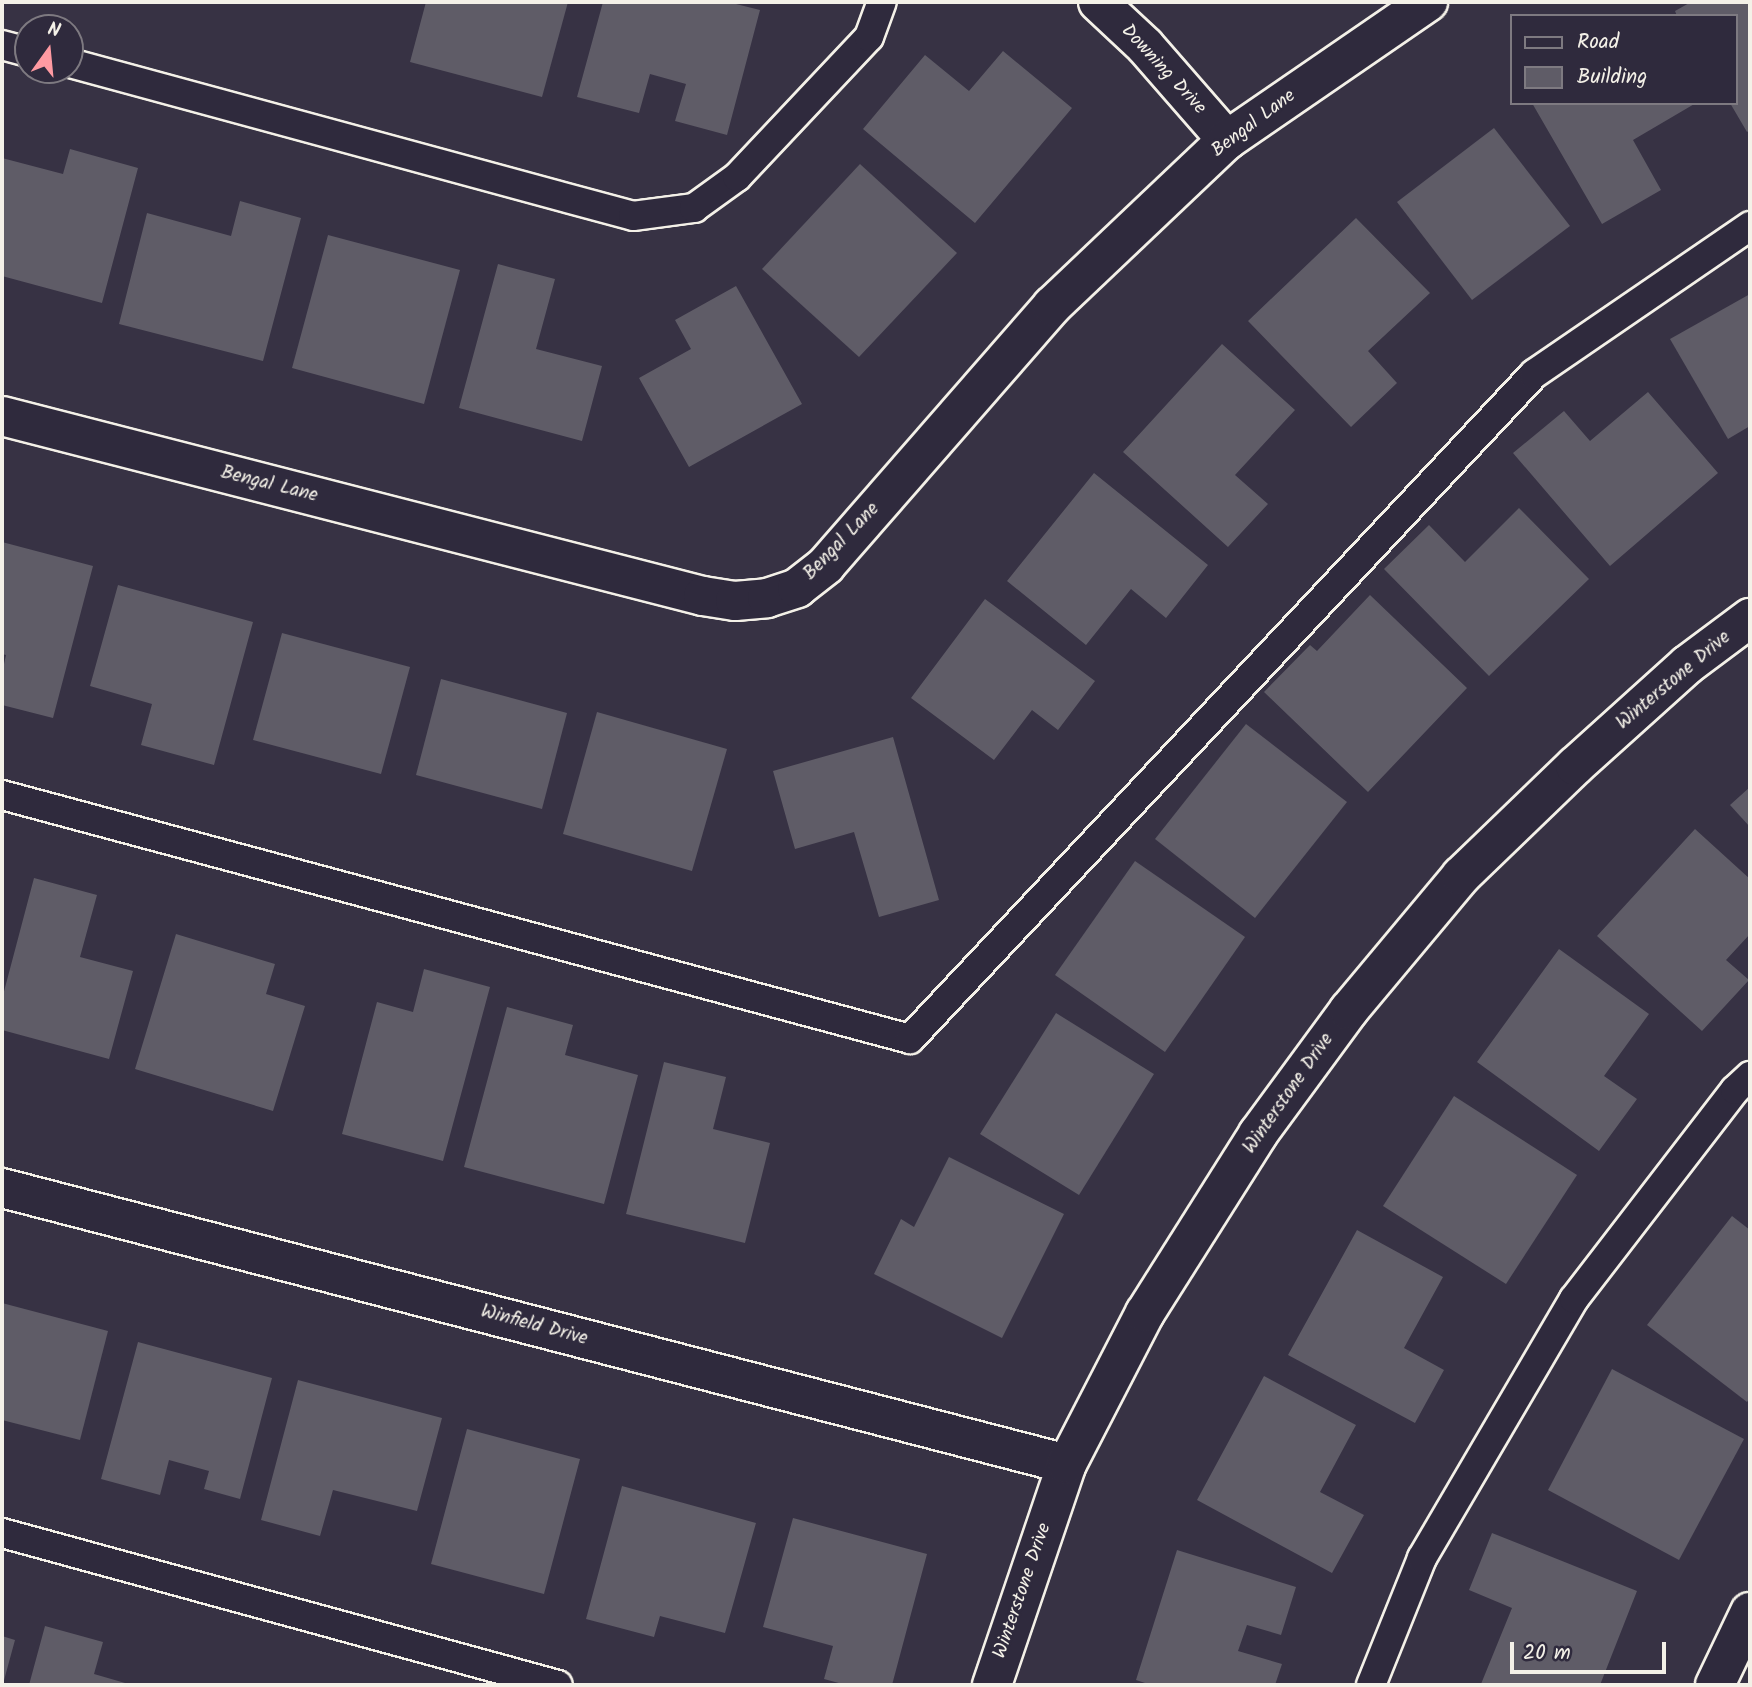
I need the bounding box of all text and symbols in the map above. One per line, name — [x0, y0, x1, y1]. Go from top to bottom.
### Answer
north arrow — [14, 14, 84, 84]
legend — [1510, 14, 1738, 105]
text: N — [44, 15, 64, 47]
street label: Downing Drive — [1116, 20, 1210, 120]
text: Road — [1577, 26, 1619, 59]
text: Building — [1577, 61, 1647, 94]
street label: Bengal Lane — [1208, 85, 1300, 163]
street label: Bengal Lane — [218, 462, 320, 508]
street label: Bengal Lane — [799, 498, 885, 586]
street label: Winterstone Drive — [1612, 627, 1736, 735]
street label: Winterstone Drive — [1239, 1029, 1339, 1159]
street label: Winfield Drive — [478, 1301, 590, 1351]
street label: Winterstone Drive — [989, 1520, 1057, 1662]
scale bar — [1514, 1628, 1670, 1672]
text: 20 m — [1523, 1637, 1571, 1670]

